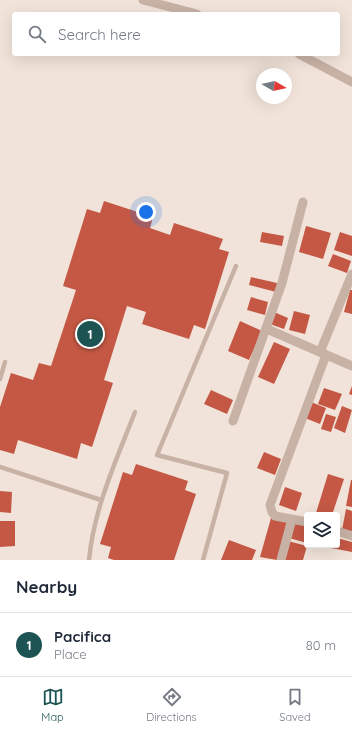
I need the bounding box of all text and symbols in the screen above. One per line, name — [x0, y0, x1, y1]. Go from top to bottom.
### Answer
search box — [12, 12, 340, 56]
icon: search — [26, 23, 48, 45]
text: Search here — [58, 25, 141, 44]
north arrow — [256, 68, 292, 104]
your location — [136, 202, 156, 222]
pin: 1 — [77, 319, 103, 349]
map controls — [304, 512, 340, 548]
button: layers — [304, 512, 340, 548]
text: Nearby — [16, 576, 77, 597]
text: Pacifica — [54, 627, 111, 646]
text: 1 — [26, 637, 32, 653]
text: 80 m — [306, 637, 336, 653]
text: Place — [54, 646, 87, 662]
tab: Map — [41, 686, 64, 724]
tab: Directions — [146, 686, 197, 724]
tab: Saved — [279, 686, 311, 724]

